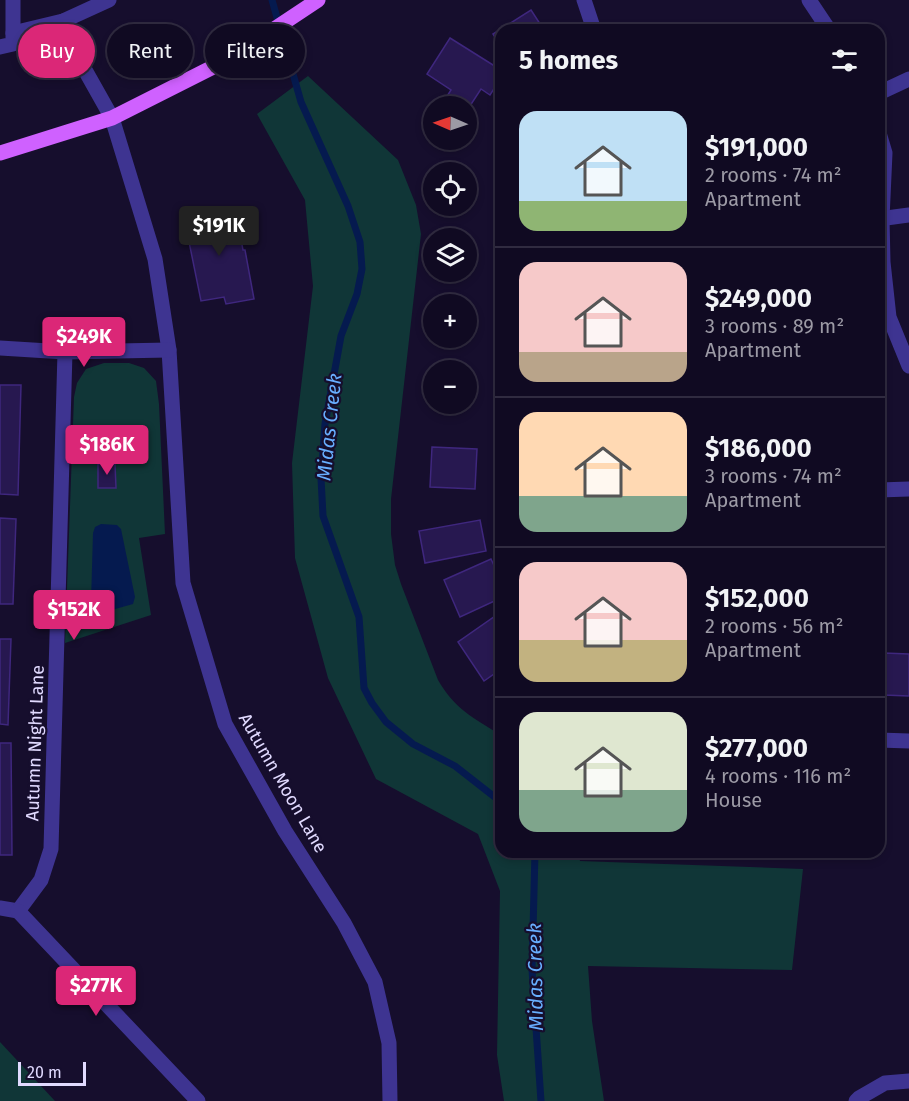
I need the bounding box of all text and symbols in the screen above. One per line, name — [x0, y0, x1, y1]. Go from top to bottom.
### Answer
chip: Buy — [18, 24, 95, 78]
chip: Rent — [107, 24, 193, 78]
chip: Filters — [205, 24, 305, 78]
icon: filters — [828, 44, 861, 77]
text: 5 homes — [519, 45, 618, 76]
north arrow — [423, 96, 477, 150]
map controls — [423, 96, 477, 414]
text: $191,000 — [705, 132, 808, 163]
icon: home — [567, 135, 639, 207]
button: locate — [423, 162, 477, 216]
text: 2 rooms · 74 m² — [705, 163, 842, 187]
text: Apartment — [705, 187, 801, 211]
pin: $191K — [177, 206, 261, 257]
text: $191K — [193, 213, 245, 237]
button: layers — [423, 228, 477, 282]
text: $249,000 — [705, 283, 812, 314]
icon: home — [567, 286, 639, 358]
button: + — [423, 294, 477, 348]
text: 3 rooms · 89 m² — [705, 314, 844, 338]
pin: $249K — [42, 317, 126, 368]
text: $249K — [56, 324, 112, 348]
text: Apartment — [705, 338, 801, 362]
button: − — [423, 360, 477, 414]
water label: Midas Creek — [311, 372, 347, 482]
pin: $186K — [65, 425, 149, 476]
text: $186K — [79, 432, 135, 456]
text: $186,000 — [705, 433, 812, 464]
icon: home — [567, 436, 639, 508]
text: 3 rooms · 74 m² — [705, 464, 842, 488]
text: Apartment — [705, 488, 801, 512]
text: $152,000 — [705, 583, 809, 614]
icon: home — [567, 586, 639, 658]
pin: $152K — [32, 590, 116, 641]
text: $152K — [48, 597, 100, 621]
text: 2 rooms · 56 m² — [705, 614, 844, 638]
text: Apartment — [705, 638, 801, 662]
street label: Autumn Night Lane — [21, 665, 49, 821]
street label: Autumn Moon Lane — [234, 709, 332, 857]
text: $277,000 — [705, 733, 808, 764]
icon: home — [567, 736, 639, 808]
text: 4 rooms · 116 m² — [705, 764, 851, 788]
text: House — [705, 788, 762, 812]
water label: Midas Creek — [522, 923, 548, 1031]
pin: $277K — [54, 966, 138, 1017]
text: $277K — [70, 973, 122, 997]
scale bar — [18, 1059, 86, 1086]
text: 20 m — [27, 1063, 62, 1082]

